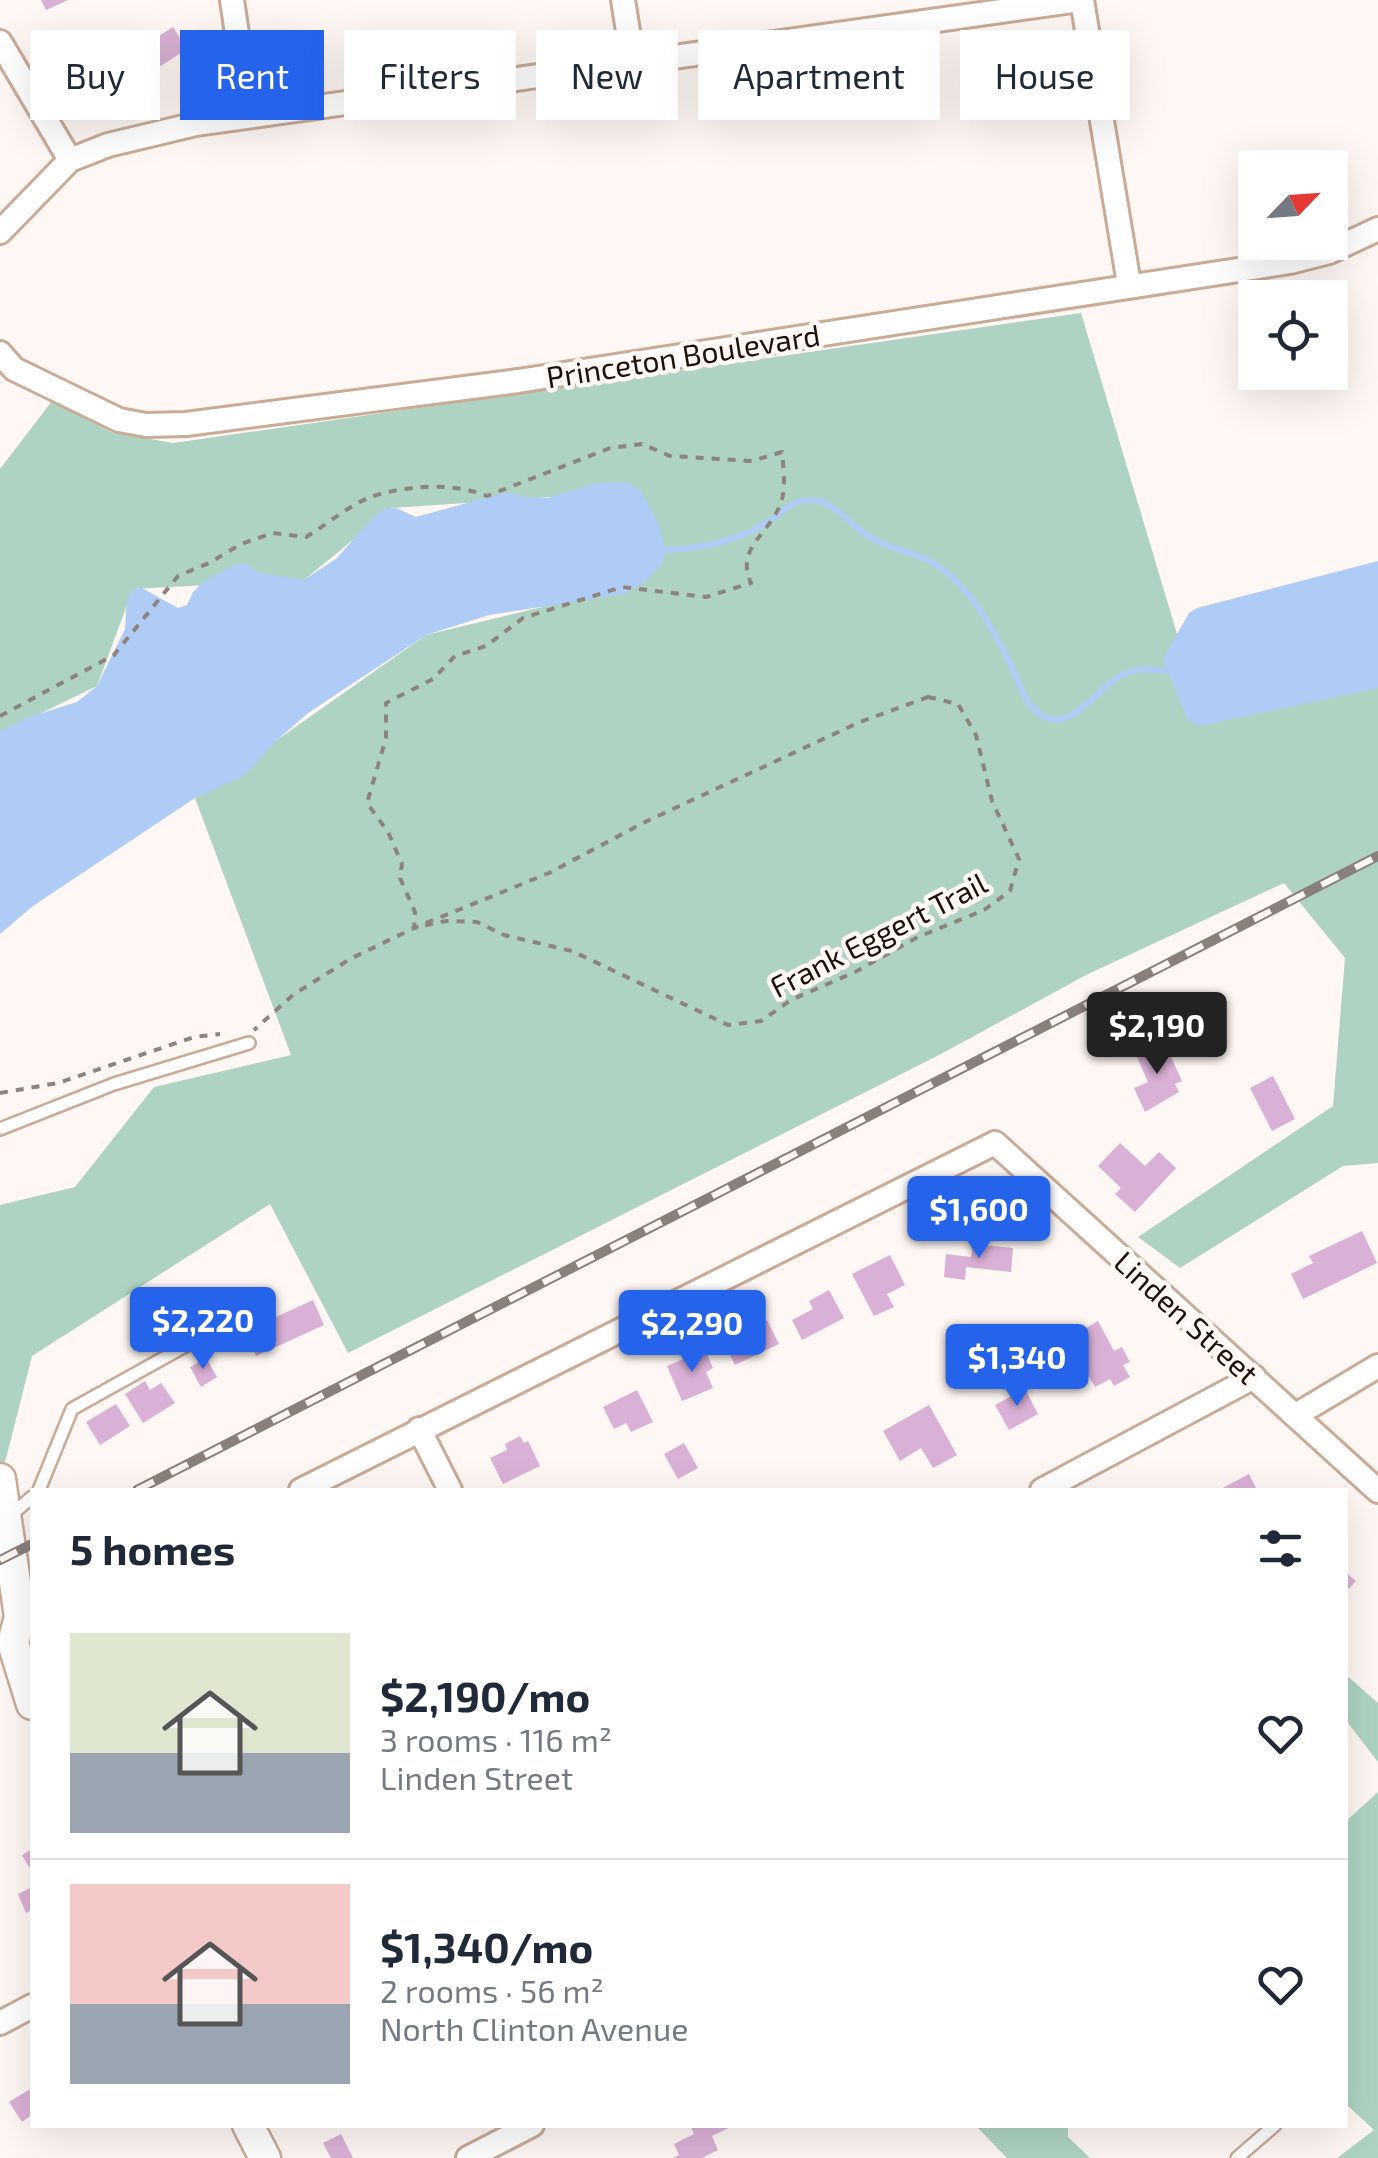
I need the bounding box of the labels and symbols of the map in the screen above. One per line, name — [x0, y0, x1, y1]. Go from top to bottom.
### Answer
north arrow — [1238, 150, 1348, 260]
street label: Princeton Boulevard — [544, 316, 822, 394]
street label: Frank Eggert Trail — [764, 864, 992, 1004]
pin: $2,190 — [1076, 992, 1238, 1077]
pin: $1,600 — [898, 1176, 1060, 1261]
street label: Linden Street — [1108, 1243, 1266, 1391]
pin: $2,220 — [122, 1287, 284, 1372]
pin: $2,290 — [611, 1290, 773, 1375]
pin: $1,340 — [936, 1324, 1098, 1409]

